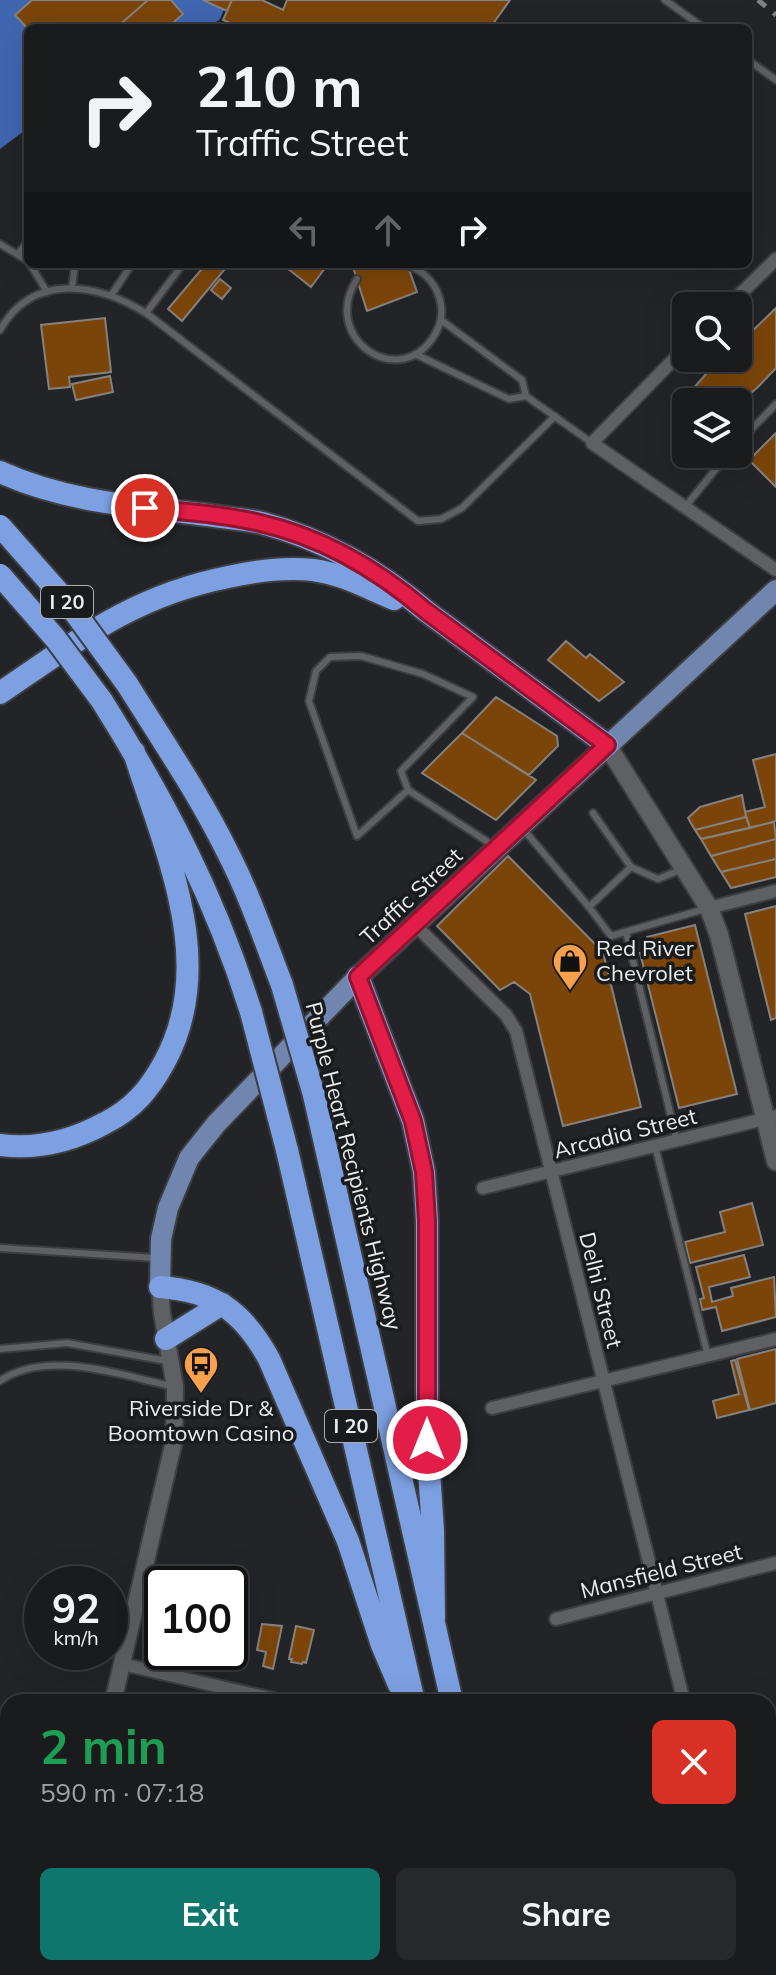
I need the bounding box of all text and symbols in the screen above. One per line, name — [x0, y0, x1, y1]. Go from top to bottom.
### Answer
text: 210 m — [196, 51, 363, 121]
icon: right — [64, 56, 168, 160]
text: Traffic Street — [196, 120, 409, 165]
icon: left — [282, 208, 326, 252]
icon: ahead — [366, 208, 410, 252]
icon: right — [450, 208, 494, 252]
map controls — [672, 292, 752, 468]
button: search — [672, 292, 752, 372]
button: layers — [672, 388, 752, 468]
pin — [111, 474, 179, 542]
icon: arrive — [123, 486, 167, 530]
road number: I 20 — [41, 586, 93, 618]
street label: Traffic Street — [354, 841, 468, 951]
place label: Red River Chevrolet — [596, 934, 694, 987]
shop icon: Red River Chevrolet — [551, 942, 589, 992]
street label: Purple Heart Recipients Highway — [300, 999, 408, 1333]
street label: Arcadia Street — [551, 1102, 700, 1164]
street label: Delhi Street — [573, 1229, 629, 1351]
bus stop icon: Riverside Dr & Boomtown Casino — [182, 1345, 220, 1395]
place label: Riverside Dr & Boomtown Casino — [108, 1394, 294, 1447]
position arrow — [385, 1398, 469, 1482]
road number: I 20 — [325, 1410, 377, 1442]
street label: Mansfield Street — [577, 1537, 745, 1605]
speed limit sign: 100 — [144, 1566, 248, 1670]
text: 92 — [52, 1583, 100, 1633]
text: km/h — [53, 1625, 99, 1650]
text: 2 min — [40, 1716, 167, 1776]
button: close — [652, 1720, 736, 1804]
text: 590 m · 07:18 — [40, 1776, 204, 1809]
button: Exit — [40, 1868, 380, 1960]
button: Share — [396, 1868, 736, 1960]

